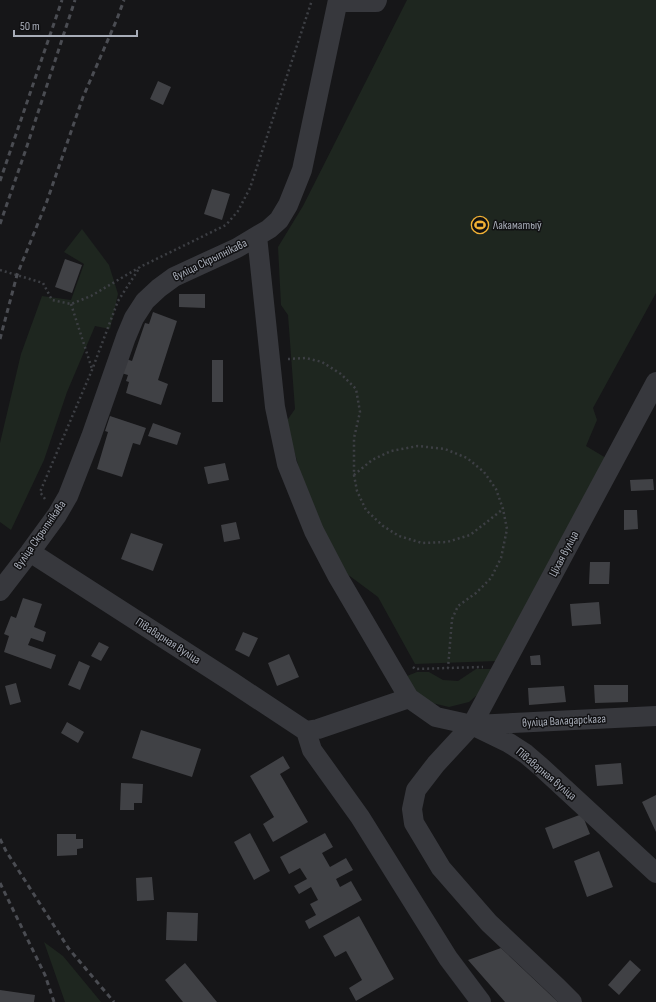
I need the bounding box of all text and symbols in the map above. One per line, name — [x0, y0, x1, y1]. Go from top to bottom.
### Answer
scale bar — [14, 12, 137, 38]
text: 50 m — [20, 19, 40, 34]
sports icon: Лакаматыў — [470, 215, 490, 235]
place label: Лакаматыў — [492, 218, 542, 233]
street label: вуліца Скрыпнікава — [170, 235, 250, 284]
street label: вуліца Скрыпнікава — [11, 497, 70, 572]
street label: Ціхая вуліца — [546, 528, 582, 579]
street label: Піваварная вуліца — [133, 614, 204, 668]
street label: вуліца Валадарскага — [522, 711, 607, 731]
street label: Піваварная вуліца — [513, 744, 580, 804]

